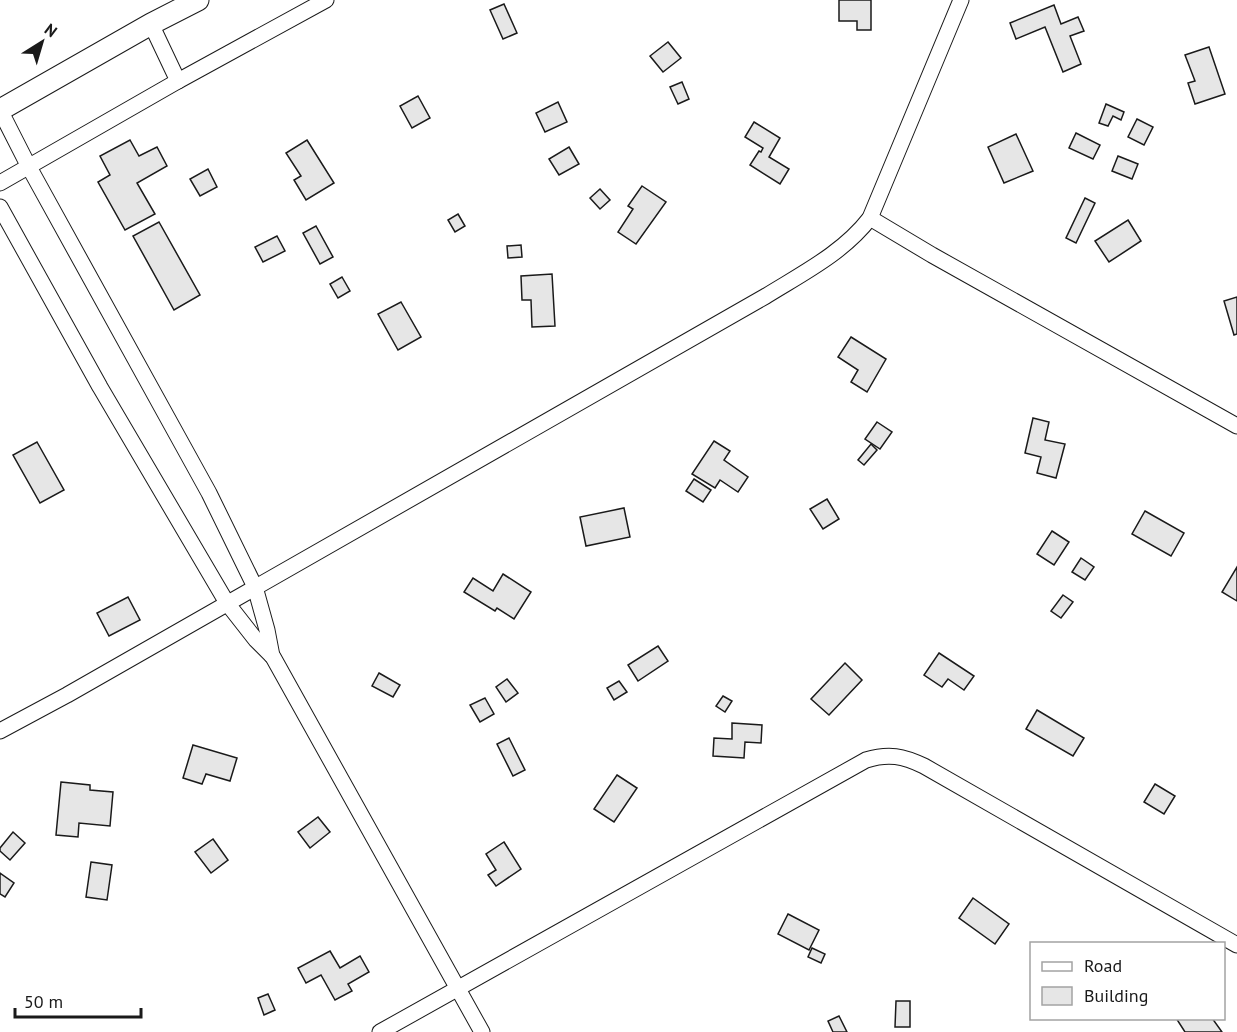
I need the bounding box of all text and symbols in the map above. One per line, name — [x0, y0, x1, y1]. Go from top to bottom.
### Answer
north arrow — [12, 12, 72, 72]
text: N — [41, 19, 61, 41]
legend — [1030, 942, 1225, 1020]
text: Road — [1084, 954, 1122, 977]
scale bar — [15, 981, 141, 1019]
text: Building — [1084, 984, 1148, 1007]
text: 50 m — [24, 990, 63, 1013]

